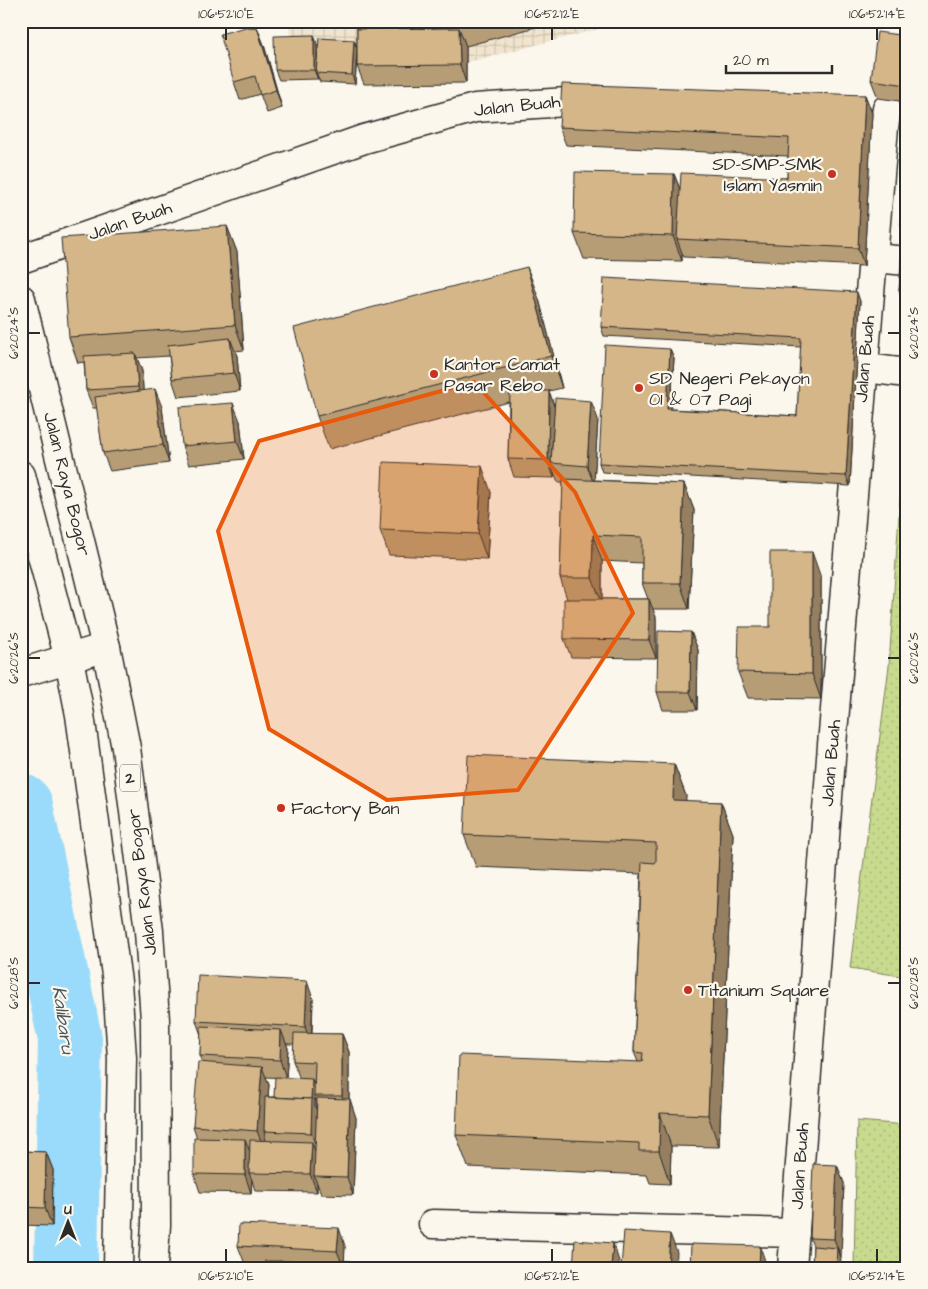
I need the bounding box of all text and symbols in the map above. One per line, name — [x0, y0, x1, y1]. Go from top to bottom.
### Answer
text: 106°52'10"E — [198, 6, 254, 23]
text: 106°52'12"E — [525, 6, 579, 23]
text: 106°52'14"E — [849, 6, 905, 23]
scale bar — [726, 42, 832, 74]
text: 20 m — [733, 50, 769, 71]
street label: Jalan Buah — [472, 89, 562, 123]
place label: SD-SMP-SMK Islam Yasmin — [712, 152, 822, 198]
marker: SD-SMP-SMK Islam Yasmin — [826, 168, 838, 180]
street label: Jalan Buah — [85, 195, 175, 247]
text: 6°20'24"S — [6, 307, 23, 359]
text: 6°20'24"S — [906, 307, 923, 359]
street label: Jalan Buah — [849, 315, 881, 403]
place label: Kantor Camat Pasar Rebo — [444, 352, 561, 398]
place label: SD Negeri Pekayon 01 & 07 Pagi — [649, 366, 810, 413]
marker: Kantor Camat Pasar Rebo — [428, 368, 440, 380]
marker: SD Negeri Pekayon 01 & 07 Pagi — [633, 382, 645, 394]
street label: Jalan Raya Bogor — [36, 409, 97, 559]
text: 6°20'26"S — [6, 632, 23, 684]
text: 6°20'26"S — [906, 632, 923, 684]
street label: Jalan Buah — [815, 719, 847, 807]
road number: 2 — [120, 764, 140, 791]
place label: Factory Ban — [291, 796, 399, 822]
marker: Factory Ban — [275, 802, 287, 814]
street label: Jalan Raya Bogor — [121, 807, 164, 957]
text: 6°20'28"S — [6, 957, 23, 1009]
text: 6°20'28"S — [906, 957, 923, 1009]
place label: Titanium Square — [698, 978, 830, 1003]
marker: Titanium Square — [682, 984, 694, 996]
water label: Kalibaru — [45, 985, 81, 1057]
street label: Jalan Buah — [784, 1122, 816, 1210]
north arrow — [42, 1196, 92, 1246]
text: U — [64, 1200, 72, 1220]
text: 106°52'10"E — [198, 1268, 254, 1285]
text: 106°52'12"E — [525, 1268, 579, 1285]
text: 106°52'14"E — [849, 1268, 905, 1285]

